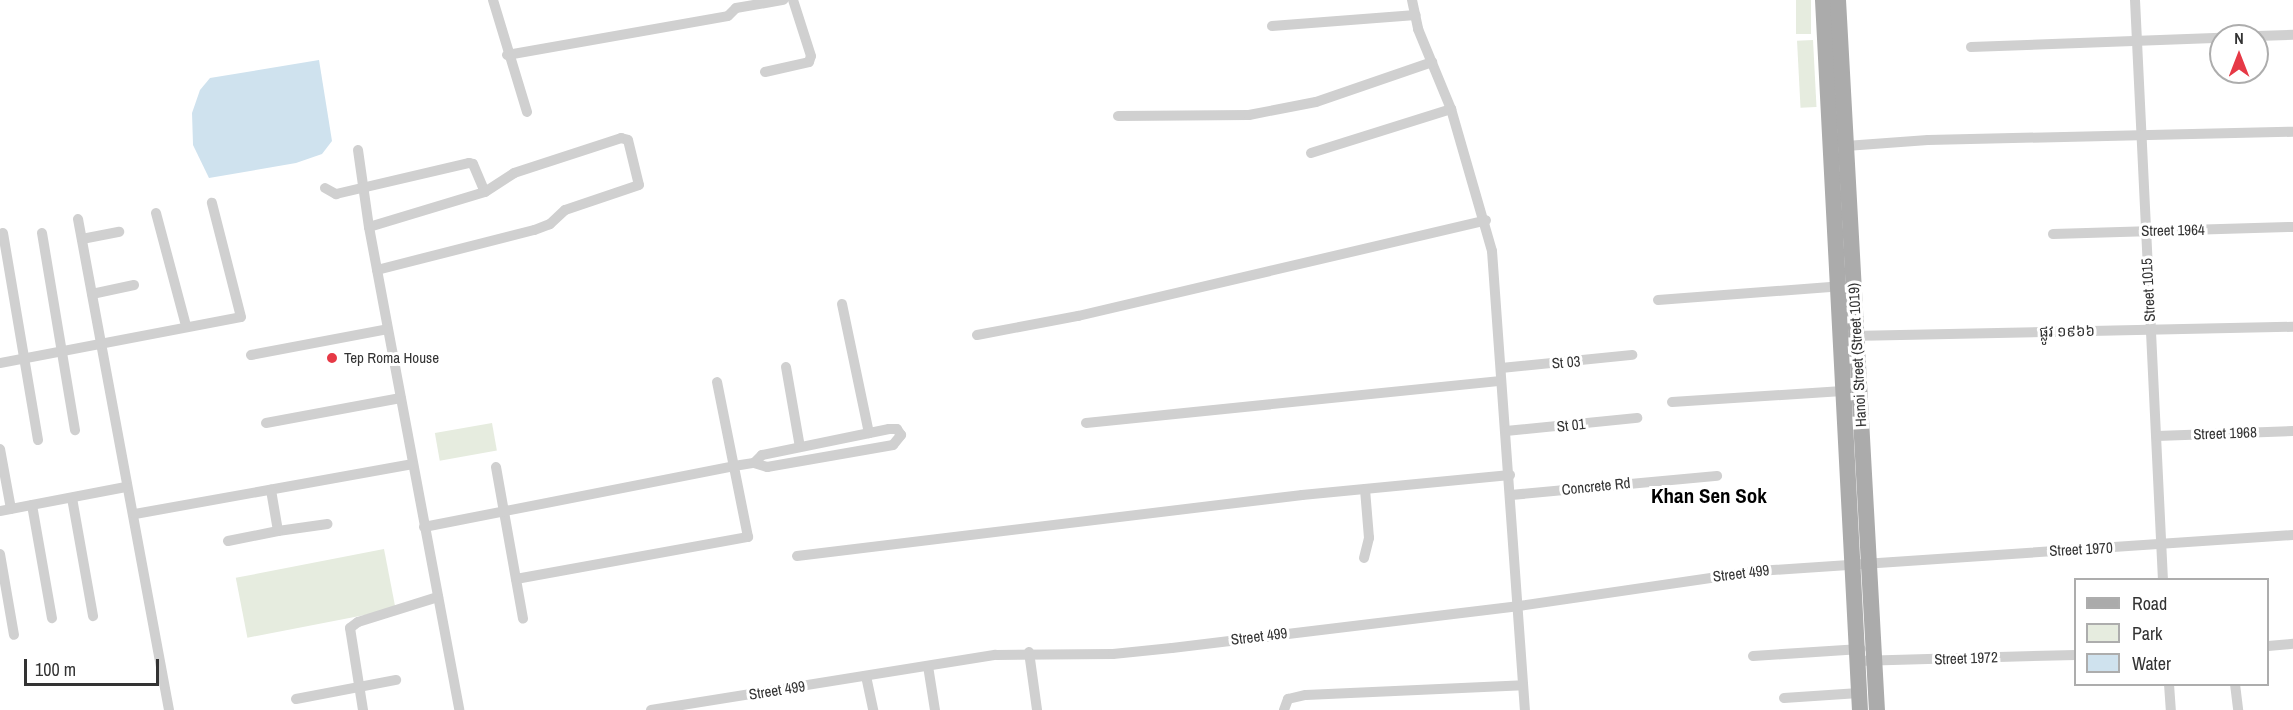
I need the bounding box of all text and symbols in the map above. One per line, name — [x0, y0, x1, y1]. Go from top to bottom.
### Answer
north arrow — [2209, 24, 2269, 84]
text: N — [2234, 27, 2244, 49]
street label: Street 1964 — [2141, 220, 2205, 240]
street label: Street 1015 — [2137, 258, 2159, 322]
street label: Hanoi Street (Street 1019) — [1844, 282, 1870, 428]
street label: ផ្លូវ ១៩៦៦ — [2039, 322, 2095, 340]
place label: Tep Roma House — [344, 349, 439, 367]
marker: Tep Roma House — [325, 351, 339, 365]
street label: St 03 — [1551, 352, 1581, 372]
street label: St 01 — [1556, 415, 1586, 435]
street label: Street 1968 — [2193, 423, 2257, 443]
street label: Concrete Rd — [1561, 473, 1631, 499]
district label: Khan Sen Sok — [1651, 483, 1767, 509]
street label: Street 1970 — [2049, 538, 2113, 560]
street label: Street 499 — [1712, 561, 1770, 585]
legend — [2074, 578, 2269, 686]
text: Road — [2132, 591, 2167, 616]
text: Park — [2132, 621, 2162, 646]
street label: Street 499 — [1230, 624, 1288, 648]
scale bar — [27, 647, 162, 685]
street label: Street 1972 — [1934, 648, 1998, 668]
text: Water — [2132, 651, 2171, 676]
text: 100 m — [35, 657, 76, 682]
street label: Street 499 — [748, 677, 806, 703]

